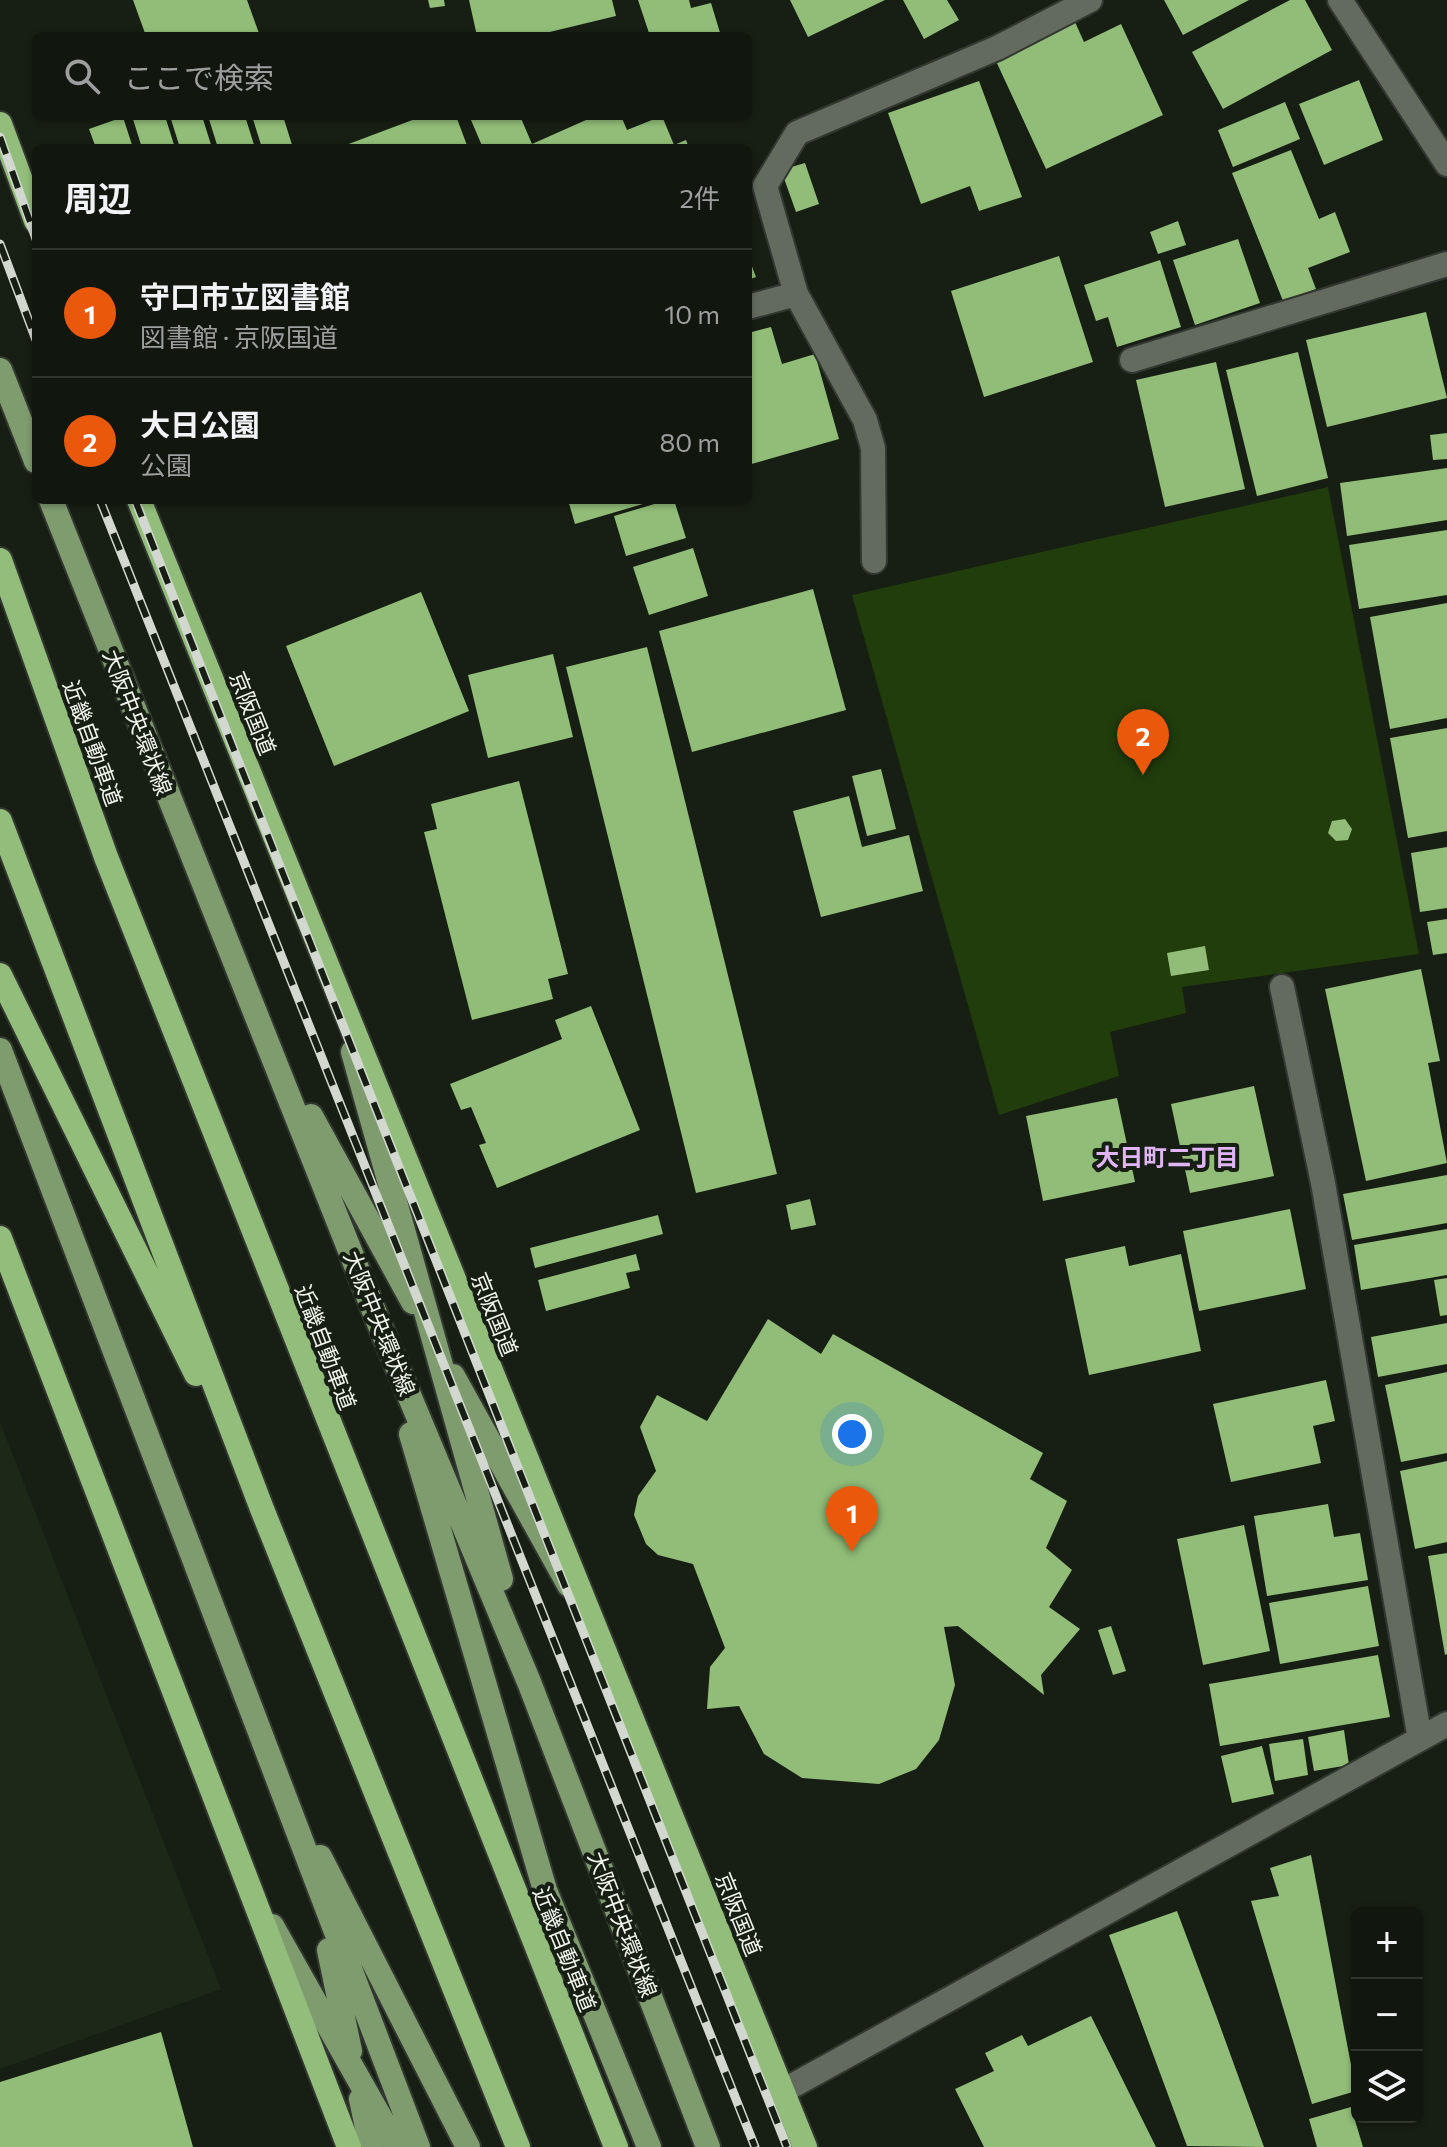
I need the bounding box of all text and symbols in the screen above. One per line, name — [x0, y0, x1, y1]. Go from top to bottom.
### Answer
search box — [32, 32, 752, 120]
icon: search — [60, 54, 104, 98]
text: ここで検索 — [124, 58, 274, 95]
text: 周辺 — [64, 176, 132, 218]
text: 2件 — [680, 182, 720, 213]
text: 守口市立図書館 — [140, 277, 350, 314]
text: 1 — [84, 298, 96, 329]
text: 10 m — [664, 298, 720, 329]
text: 図書館 · 京阪国道 — [140, 321, 338, 352]
text: 大日公園 — [140, 405, 260, 442]
text: 2 — [83, 426, 97, 457]
text: 80 m — [660, 426, 720, 457]
text: 公園 — [140, 449, 192, 480]
street label: 大阪中央環状線 — [98, 645, 178, 799]
street label: 京阪国道 — [224, 667, 282, 759]
street label: 近畿自動車道 — [58, 676, 128, 810]
pin: 2 — [1117, 709, 1169, 775]
district label: 大日町二丁目 — [1095, 1142, 1239, 1171]
street label: 大阪中央環状線 — [339, 1247, 421, 1399]
street label: 京阪国道 — [466, 1268, 524, 1360]
street label: 近畿自動車道 — [290, 1281, 362, 1413]
your location — [832, 1414, 872, 1454]
pin: 1 — [826, 1486, 878, 1552]
street label: 大阪中央環状線 — [583, 1847, 663, 2001]
street label: 京阪国道 — [710, 1868, 768, 1960]
street label: 近畿自動車道 — [528, 1883, 602, 2015]
map controls — [1351, 1907, 1423, 2123]
button: + — [1351, 1907, 1423, 1979]
button: − — [1351, 1979, 1423, 2051]
button: layers — [1351, 2051, 1423, 2123]

